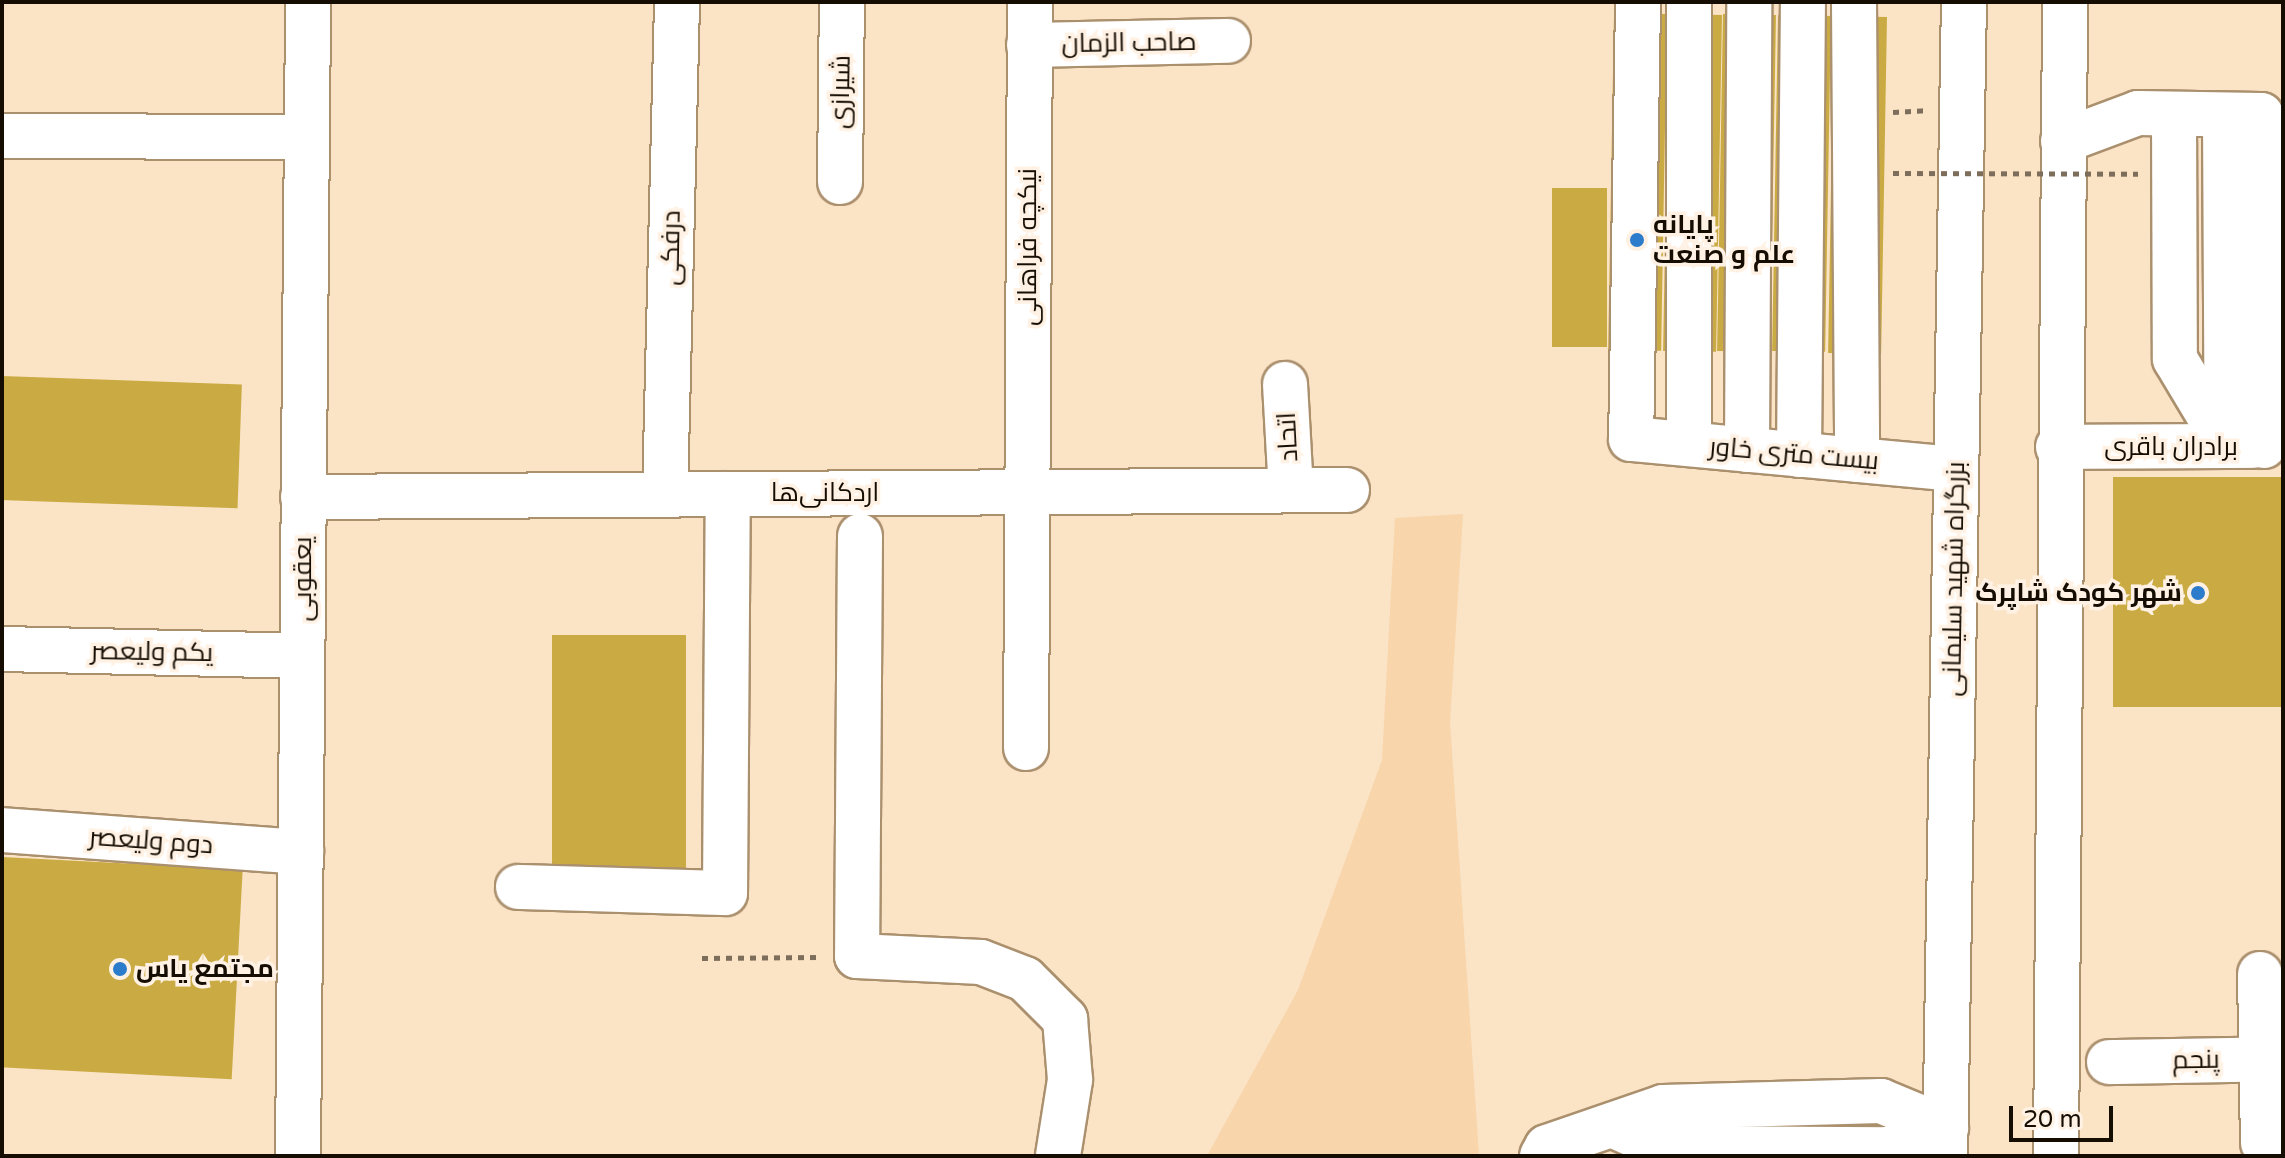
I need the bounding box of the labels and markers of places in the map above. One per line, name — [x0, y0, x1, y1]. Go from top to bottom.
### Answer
place label: پایانه علم و صنعت — [1653, 209, 1795, 270]
marker: پایانه علم و صنعت — [1628, 231, 1646, 249]
place label: شهر کودک شاپرک — [1975, 577, 2182, 609]
marker: شهر کودک شاپرک — [2189, 584, 2207, 602]
place label: مجتمع یاس — [136, 953, 274, 985]
marker: مجتمع یاس — [111, 960, 129, 978]

